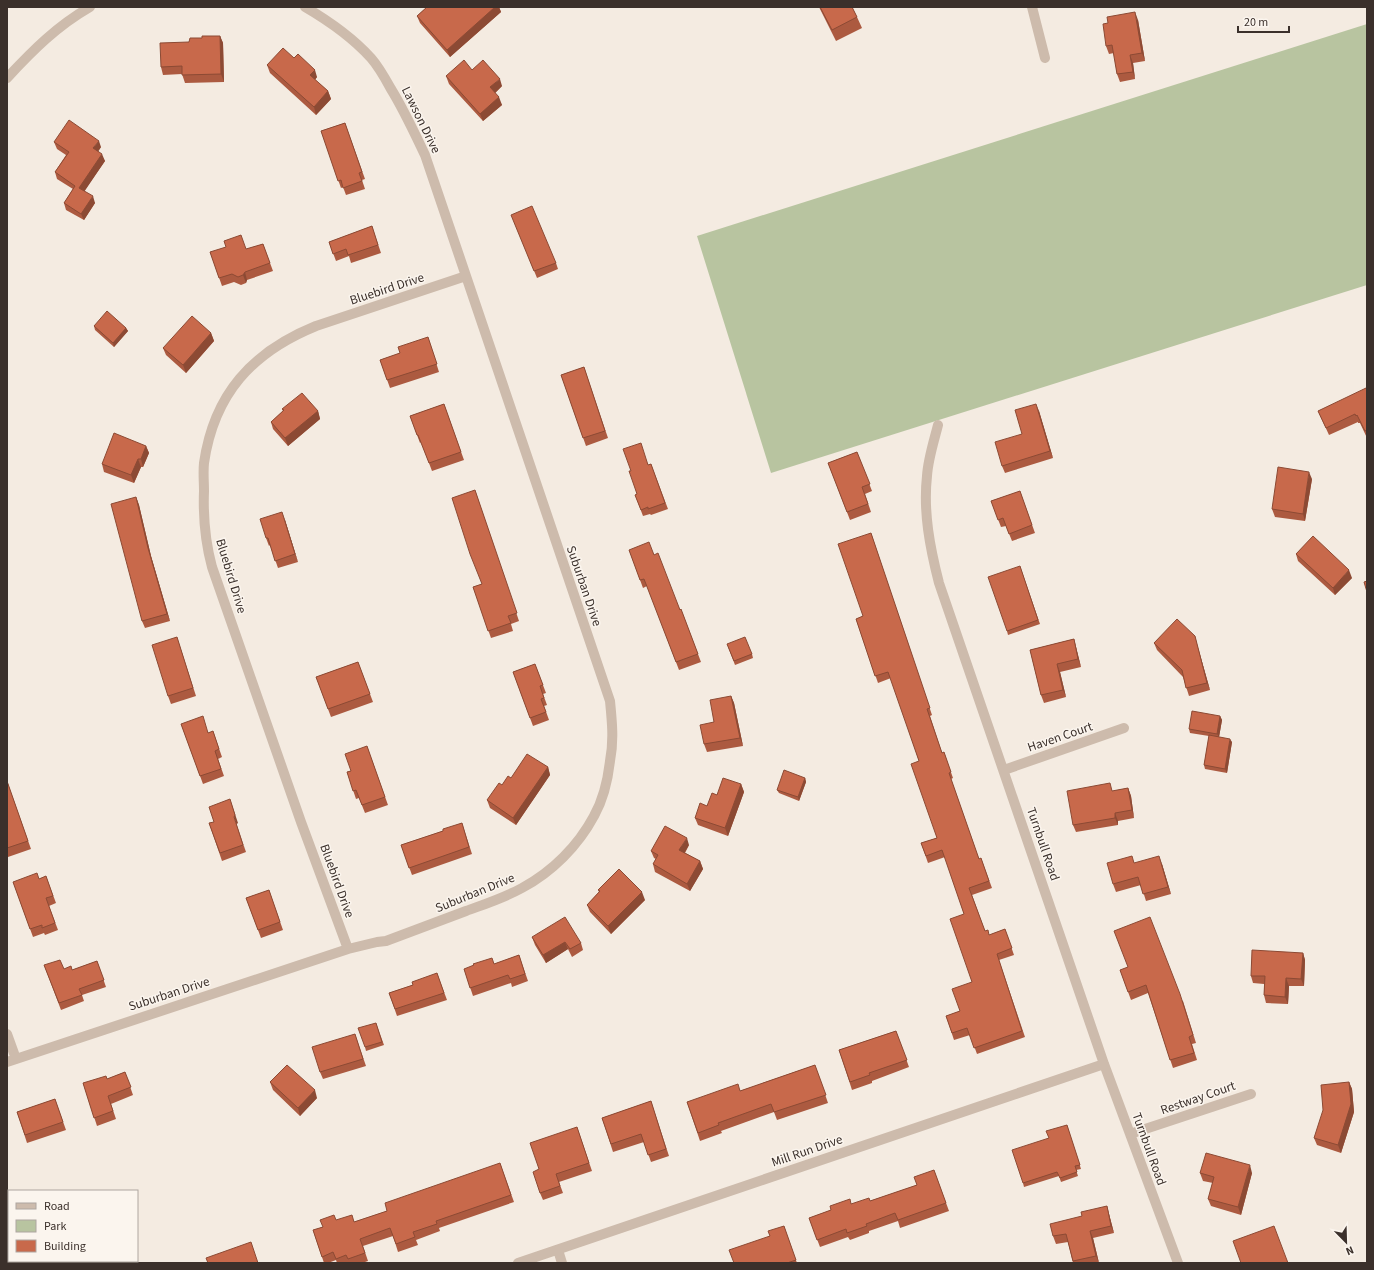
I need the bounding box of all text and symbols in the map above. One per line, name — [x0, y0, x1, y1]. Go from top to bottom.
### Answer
scale bar — [1238, 8, 1289, 34]
text: 20 m — [1244, 14, 1268, 31]
street label: Lawson Drive — [397, 83, 445, 157]
street label: Bluebird Drive — [347, 269, 427, 309]
street label: Bluebird Drive — [211, 536, 251, 616]
street label: Suburban Drive — [562, 543, 606, 629]
street label: Haven Court — [1025, 717, 1095, 757]
street label: Turnbull Road — [1022, 805, 1064, 883]
street label: Bluebird Drive — [315, 842, 359, 920]
street label: Suburban Drive — [433, 869, 517, 917]
street label: Suburban Drive — [126, 972, 212, 1016]
street label: Restway Court — [1158, 1077, 1238, 1119]
street label: Turnbull Road — [1127, 1110, 1171, 1188]
street label: Mill Run Drive — [769, 1130, 845, 1172]
legend — [8, 1190, 138, 1262]
text: Road — [44, 1198, 70, 1215]
text: Park — [44, 1218, 66, 1235]
north arrow — [1326, 1222, 1366, 1262]
text: Building — [44, 1238, 86, 1255]
text: N — [1343, 1242, 1356, 1259]

